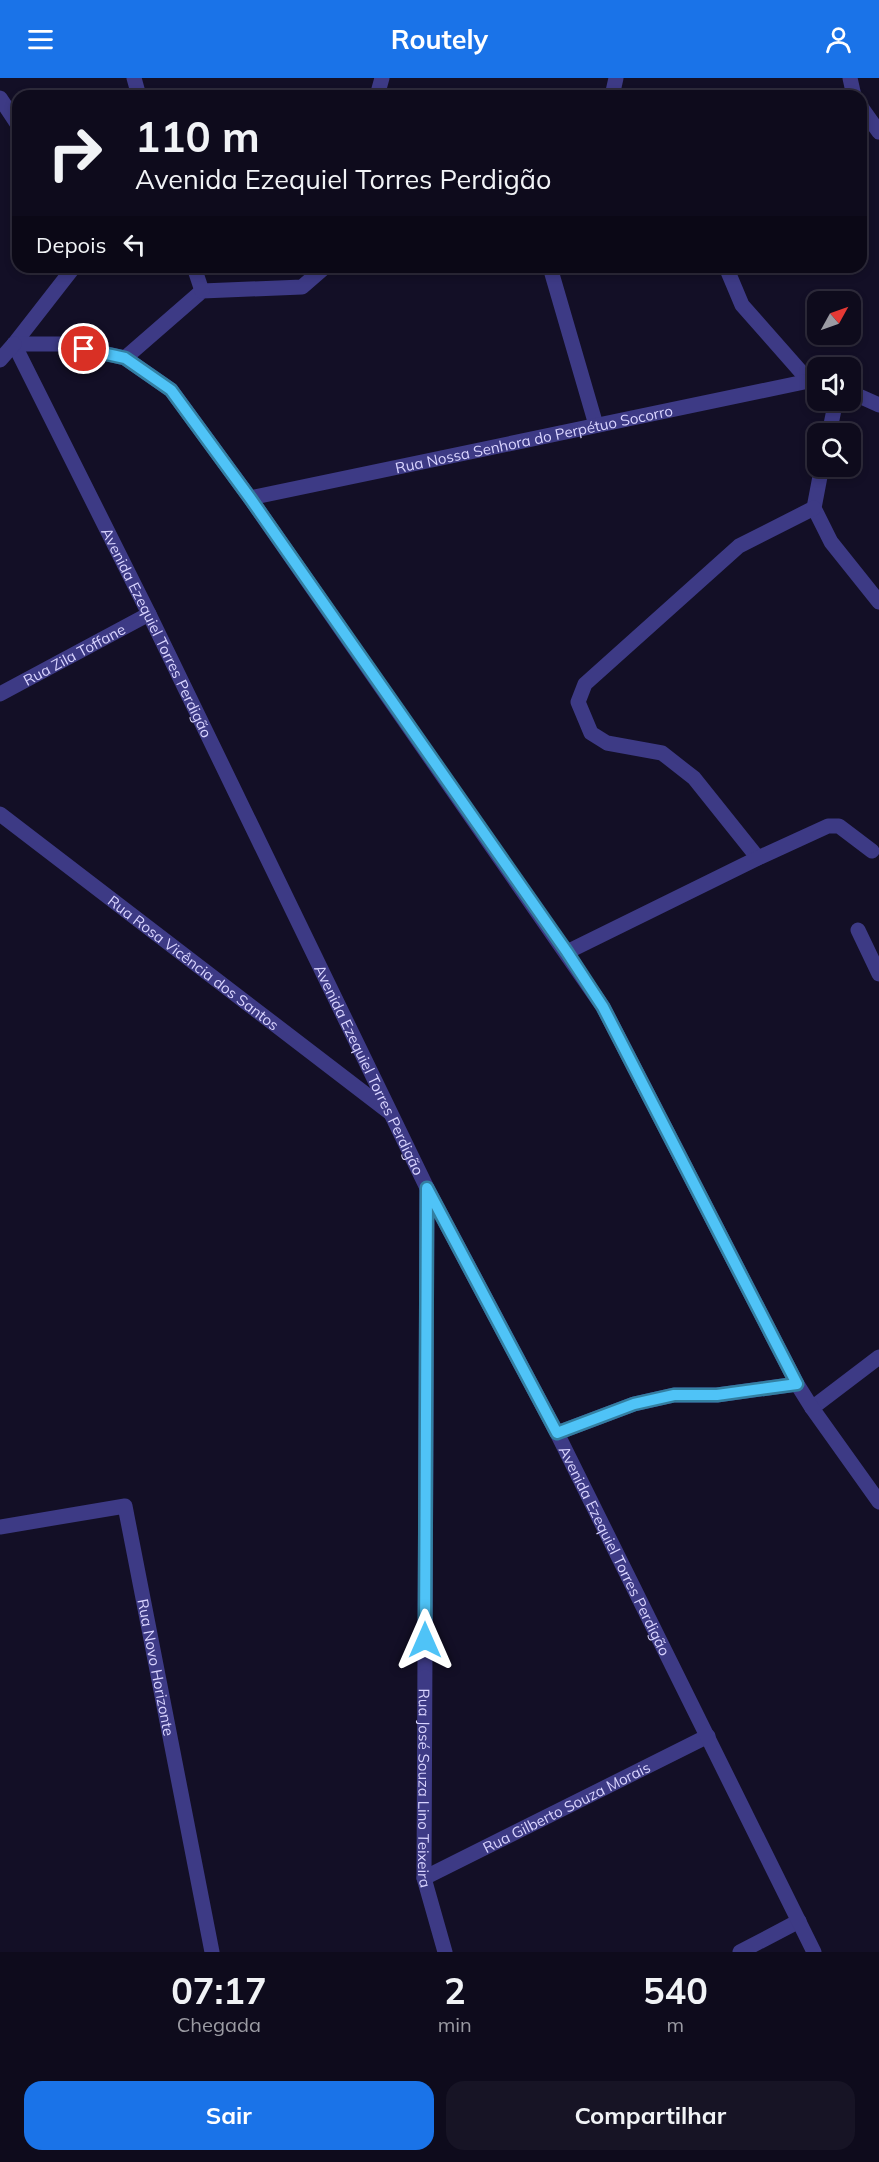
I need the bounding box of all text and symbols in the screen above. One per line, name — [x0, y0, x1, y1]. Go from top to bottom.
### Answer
text: Routely — [391, 22, 488, 56]
icon: menu — [24, 23, 57, 56]
icon: person — [822, 23, 855, 56]
text: 110 m — [135, 110, 260, 163]
icon: right — [36, 114, 114, 192]
text: Avenida Ezequiel Torres Perdigão — [135, 162, 551, 196]
icon: left — [118, 228, 151, 261]
text: Depois — [36, 231, 106, 259]
north arrow — [807, 291, 861, 345]
map controls — [807, 291, 861, 477]
pin — [58, 323, 109, 374]
icon: arrive — [67, 332, 100, 365]
button: sound — [807, 357, 861, 411]
street label: Rua Nossa Senhora do Perpétuo Socorro — [393, 400, 674, 477]
button: search — [807, 423, 861, 477]
street label: Avenida Ezequiel Torres Perdigão — [98, 524, 217, 740]
street label: Rua Zila Toffane — [20, 619, 128, 689]
street label: Rua Rosa Vicência dos Santos — [104, 891, 283, 1034]
street label: Avenida Ezequiel Torres Perdigão — [311, 961, 429, 1178]
street label: Avenida Ezequiel Torres Perdigão — [555, 1442, 675, 1658]
street label: Rua Novo Horizonte — [134, 1597, 179, 1737]
position arrow — [393, 1608, 457, 1672]
street label: Rua José Souza Lino Teixeira — [414, 1688, 436, 1890]
street label: Rua Gilberto Souza Morais — [479, 1757, 653, 1857]
text: 07:17 — [171, 1968, 267, 2013]
text: 2 — [444, 1968, 466, 2013]
text: 540 — [643, 1968, 708, 2013]
text: Chegada — [177, 2012, 261, 2037]
text: min — [438, 2012, 472, 2037]
text: m — [667, 2012, 684, 2037]
button: Sair — [24, 2081, 434, 2150]
button: Compartilhar — [446, 2081, 855, 2150]

